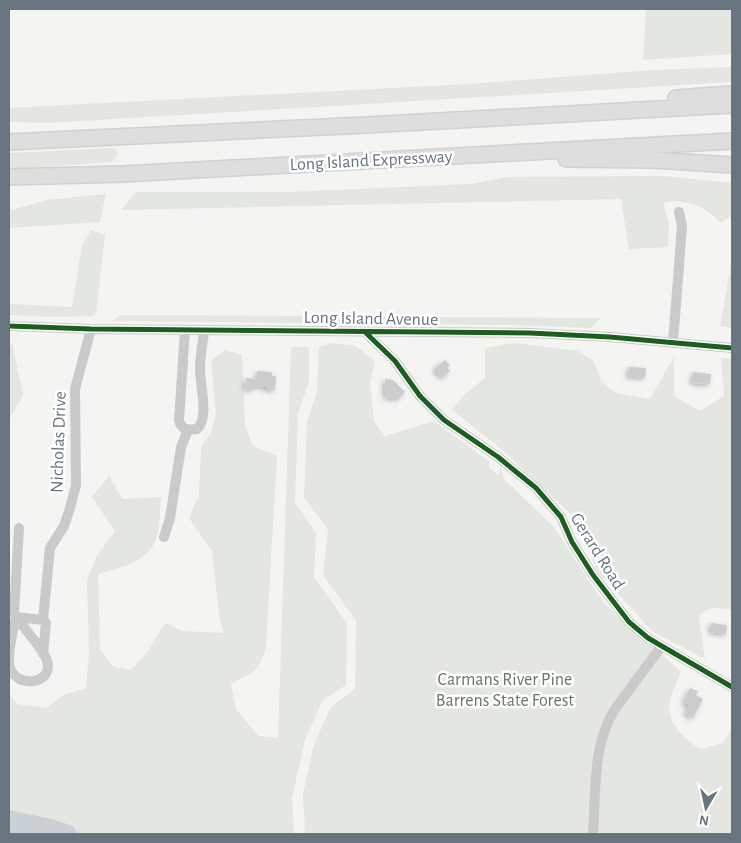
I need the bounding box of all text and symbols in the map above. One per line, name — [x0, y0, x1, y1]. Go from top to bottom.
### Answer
street label: Long Island Expressway — [289, 148, 453, 174]
street label: Long Island Avenue — [303, 309, 438, 329]
street label: Nicholas Drive — [48, 391, 70, 493]
street label: Gerard Road — [567, 510, 628, 593]
park label: Carmans River Pine Barrens State Forest — [436, 671, 574, 710]
north arrow — [681, 783, 731, 833]
text: N — [698, 812, 710, 828]

